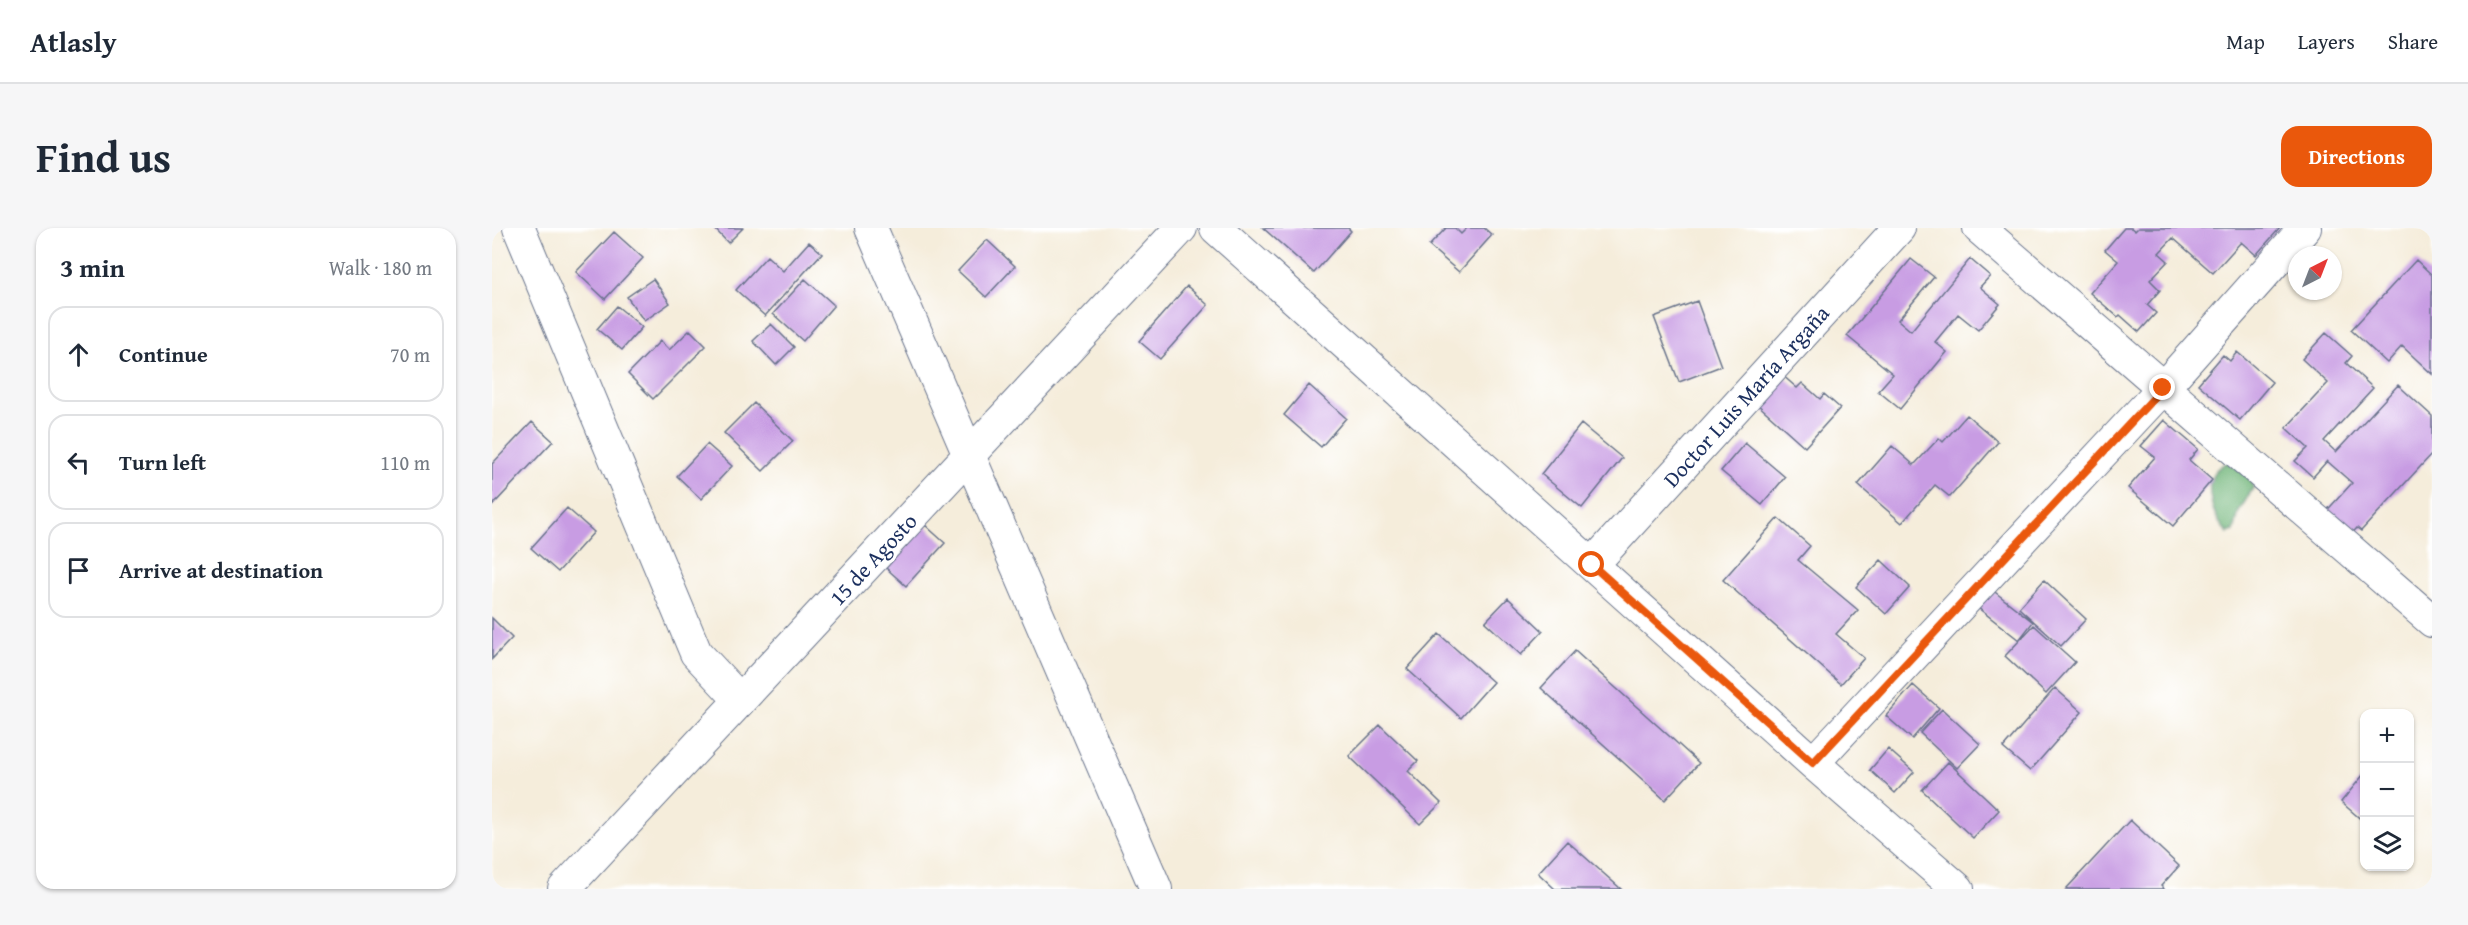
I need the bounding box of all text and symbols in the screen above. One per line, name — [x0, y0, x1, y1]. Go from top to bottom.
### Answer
text: Atlasly — [30, 21, 117, 62]
text: Map — [2226, 26, 2265, 57]
text: Layers — [2298, 26, 2355, 57]
text: Share — [2388, 26, 2438, 57]
text: Find us — [36, 126, 171, 187]
button: Directions — [2281, 126, 2432, 187]
north arrow — [2288, 246, 2342, 300]
text: 3 min — [60, 248, 125, 287]
text: Walk · 180 m — [329, 253, 432, 282]
street label: Doctor Luis María Argaña — [1655, 298, 1837, 494]
icon: ahead — [62, 338, 95, 371]
text: Continue — [119, 338, 208, 370]
text: 70 m — [390, 340, 430, 369]
route end — [2149, 374, 2175, 400]
icon: left — [62, 446, 95, 479]
text: Turn left — [119, 446, 206, 478]
text: 110 m — [380, 448, 430, 477]
street label: 15 de Agosto — [822, 506, 924, 612]
route start — [1578, 551, 1604, 577]
icon: arrive — [62, 554, 95, 587]
text: Arrive at destination — [119, 554, 323, 586]
map controls — [2360, 709, 2414, 871]
button: + — [2360, 709, 2414, 763]
button: − — [2360, 763, 2414, 817]
button: layers — [2360, 817, 2414, 871]

